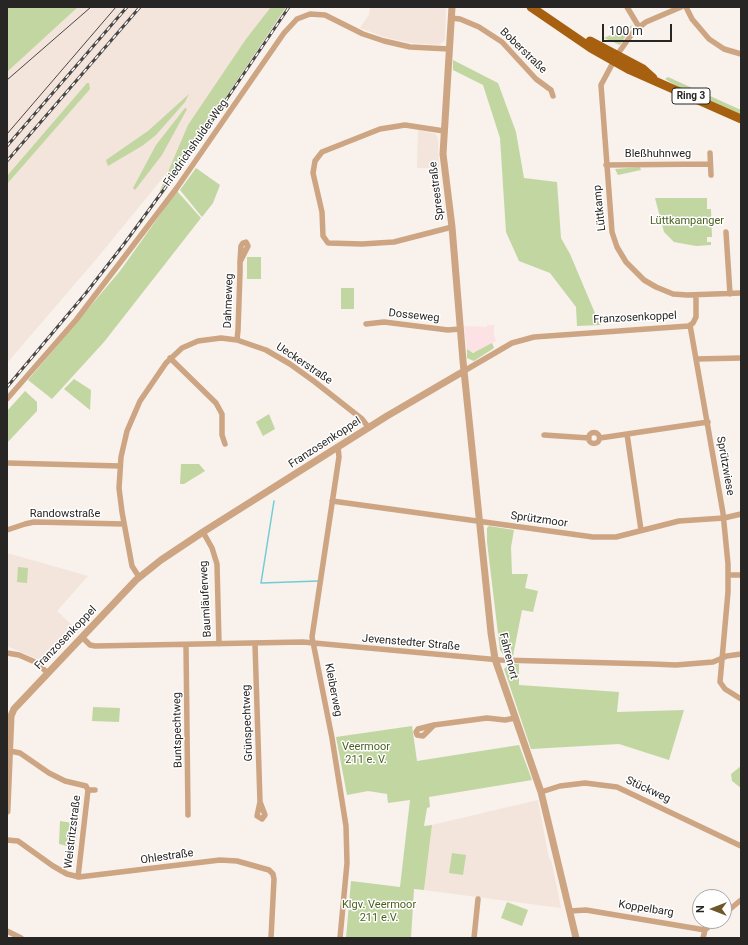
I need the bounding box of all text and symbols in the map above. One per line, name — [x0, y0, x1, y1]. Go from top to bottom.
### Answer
scale bar — [604, 16, 674, 42]
text: 100 m — [609, 24, 643, 38]
street label: Boberstraße — [497, 25, 549, 77]
road number: Ring 3 — [672, 88, 710, 104]
street label: Friedrichshulder Weg — [161, 97, 231, 189]
street label: Bleßhuhnweg — [625, 147, 691, 161]
street label: Spreestraße — [427, 161, 447, 221]
street label: Lüttkamp — [591, 184, 609, 232]
park label: Lüttkampanger — [650, 214, 724, 228]
street label: Dahmeweg — [221, 273, 237, 329]
street label: Dosseweg — [388, 307, 440, 325]
street label: Franzosenkoppel — [593, 309, 677, 327]
street label: Ueckerstraße — [273, 340, 335, 388]
street label: Franzosenkoppel — [286, 415, 364, 471]
street label: Sprützwiese — [713, 435, 737, 497]
street label: Randowstraße — [30, 507, 100, 521]
street label: Sprützmoor — [510, 509, 568, 531]
street label: Baumläuferweg — [197, 560, 215, 638]
street label: Franzosenkoppel — [32, 603, 100, 673]
street label: Fahrenort — [496, 631, 520, 681]
street label: Jevenstedter Straße — [362, 632, 460, 654]
street label: Kleiberweg — [321, 662, 345, 718]
street label: Grünspechtweg — [240, 684, 256, 762]
street label: Buntspechtweg — [171, 692, 185, 768]
park label: Veermoor 211 e. V. — [342, 740, 390, 766]
street label: Stückweg — [624, 774, 672, 806]
street label: Weistritzstraße — [62, 794, 84, 870]
street label: Ohlestraße — [140, 847, 194, 867]
north arrow — [692, 889, 732, 929]
park label: Klgv. Veermoor 211 e.V. — [342, 898, 416, 924]
street label: Koppelbarg — [617, 898, 675, 920]
text: N — [694, 905, 707, 913]

